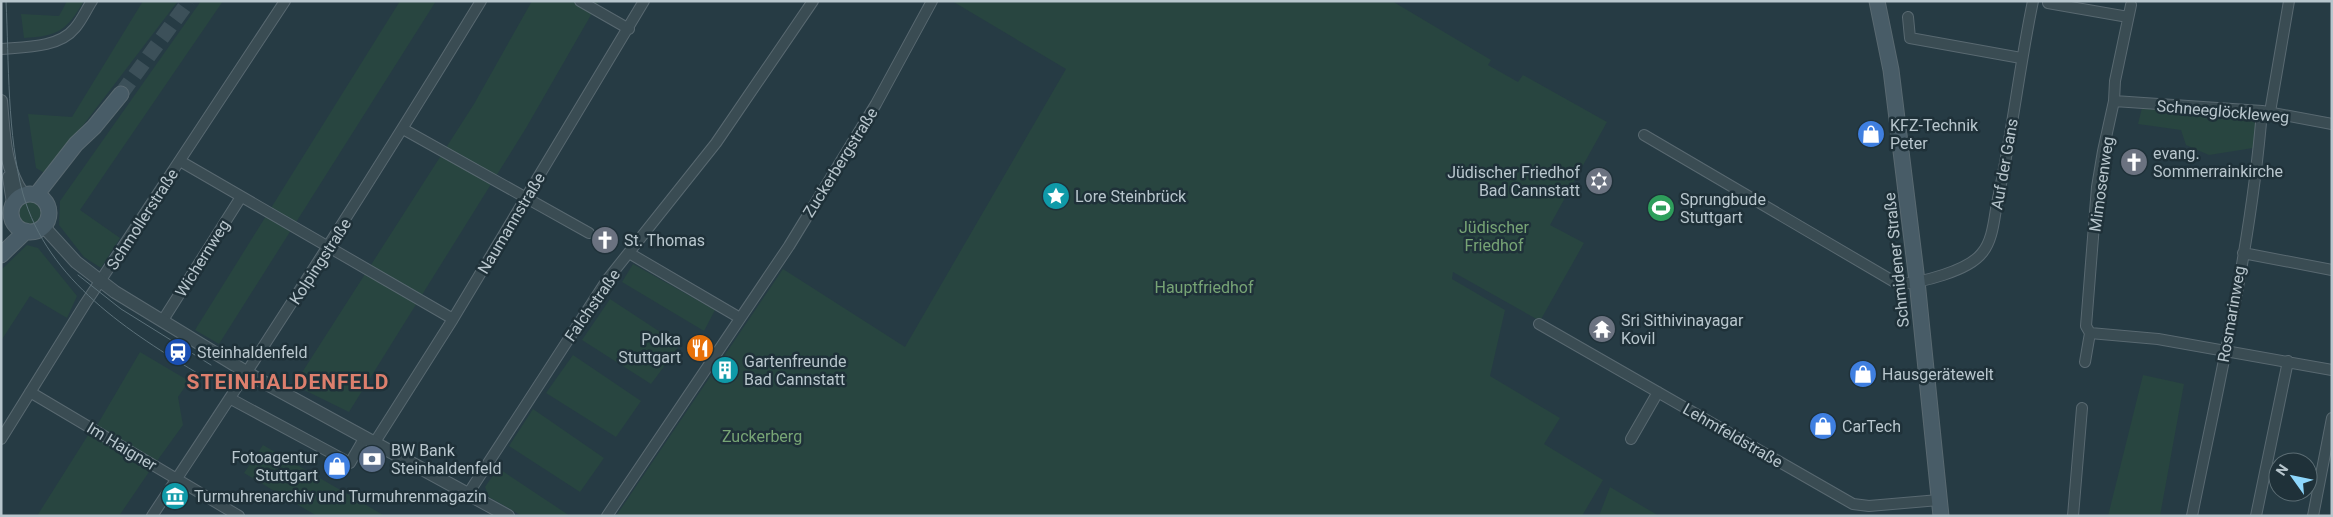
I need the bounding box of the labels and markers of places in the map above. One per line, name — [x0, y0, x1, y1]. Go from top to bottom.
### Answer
place label: KFZ-Technik Peter — [1890, 116, 1979, 153]
shop icon: KFZ-Technik Peter — [1856, 119, 1886, 149]
place label: evang. Sommerrainkirche — [2153, 144, 2283, 181]
church icon: evang. Sommerrainkirche — [2119, 147, 2149, 177]
place label: Jüdischer Friedhof Bad Cannstatt — [1447, 163, 1580, 200]
synagogue icon: Jüdischer Friedhof Bad Cannstatt — [1584, 166, 1614, 196]
place icon: Lore Steinbrück — [1041, 181, 1071, 211]
place label: Lore Steinbrück — [1075, 187, 1187, 206]
place label: Sprungbude Stuttgart — [1680, 190, 1766, 227]
sports icon: Sprungbude Stuttgart — [1646, 193, 1676, 223]
church icon: St. Thomas — [590, 225, 620, 255]
place label: St. Thomas — [624, 231, 705, 250]
place label: Sri Sithivinayagar Kovil — [1621, 311, 1744, 348]
temple icon: Sri Sithivinayagar Kovil — [1587, 314, 1617, 344]
place label: Polka Stuttgart — [618, 330, 681, 367]
restaurant icon: Polka Stuttgart — [685, 333, 715, 363]
station icon: Steinhaldenfeld — [163, 337, 193, 367]
place label: Steinhaldenfeld — [197, 343, 307, 362]
place label: Gartenfreunde Bad Cannstatt — [744, 352, 846, 389]
building icon: Gartenfreunde Bad Cannstatt — [710, 355, 740, 385]
shop icon: Hausgerätewelt — [1848, 359, 1878, 389]
place label: Hausgerätewelt — [1882, 365, 1994, 384]
shop icon: CarTech — [1808, 411, 1838, 441]
place label: CarTech — [1842, 417, 1901, 436]
place label: BW Bank Steinhaldenfeld — [391, 441, 501, 478]
bank icon: BW Bank Steinhaldenfeld — [357, 444, 387, 474]
place label: Fotoagentur Stuttgart — [232, 448, 319, 485]
shop icon: Fotoagentur Stuttgart — [322, 451, 352, 481]
museum icon: Turmuhrenarchiv und Turmuhrenmagazin — [160, 481, 190, 511]
place label: Turmuhrenarchiv und Turmuhrenmagazin — [194, 487, 487, 506]

